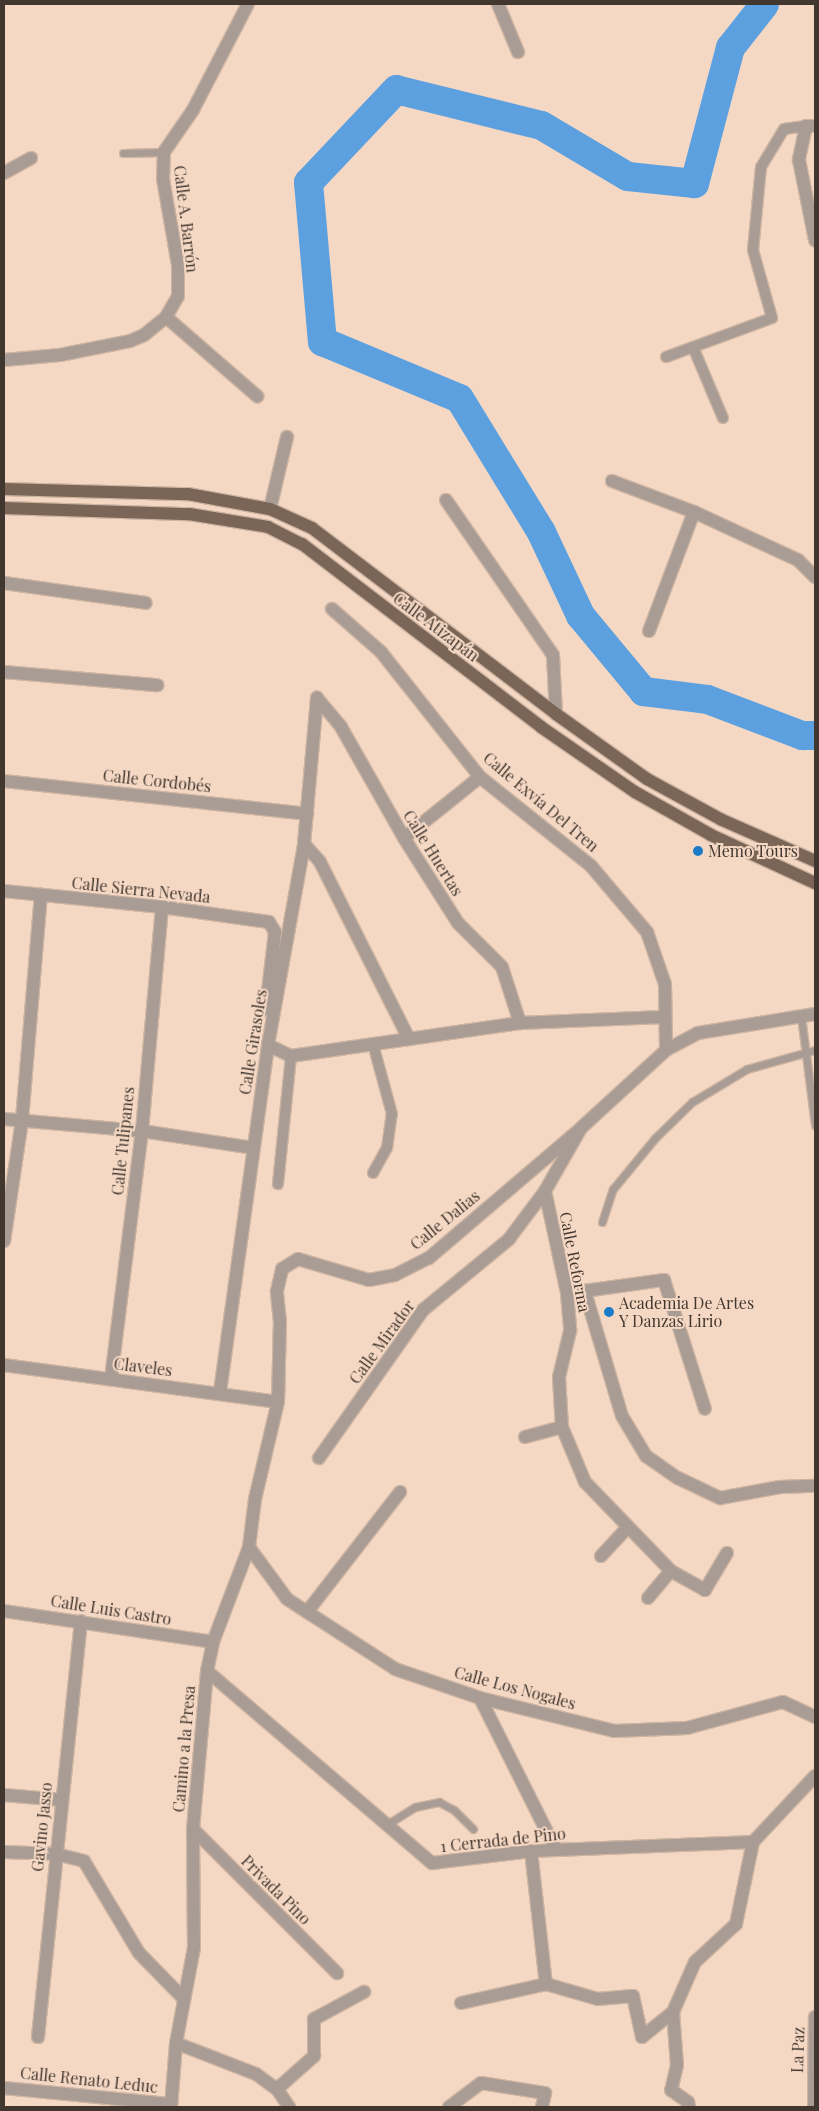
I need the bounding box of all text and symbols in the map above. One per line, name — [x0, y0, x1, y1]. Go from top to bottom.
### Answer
street label: Calle A. Barrón — [170, 164, 202, 274]
street label: Calle Atizapán — [389, 588, 483, 666]
street label: Calle Exvía Del Tren — [479, 748, 603, 856]
street label: Calle Cordobés — [102, 766, 212, 796]
street label: Calle Huertas — [399, 807, 467, 899]
place label: Memo Tours — [708, 841, 798, 861]
marker: Memo Tours — [692, 845, 704, 857]
street label: Calle Sierra Nevada — [71, 873, 211, 907]
street label: Calle Girasoles — [235, 988, 271, 1096]
street label: Calle Tulipanes — [108, 1086, 138, 1196]
street label: Calle Dalias — [406, 1186, 484, 1254]
street label: Calle Reforma — [556, 1210, 594, 1314]
place label: Academia De Artes Y Danzas Lirio — [619, 1293, 755, 1331]
street label: Calle Mirador — [345, 1296, 419, 1388]
marker: Academia De Artes Y Danzas Lirio — [603, 1306, 615, 1318]
street label: Claveles — [113, 1354, 173, 1380]
street label: Calle Luis Castro — [49, 1591, 173, 1629]
street label: Calle Los Nogales — [452, 1663, 578, 1713]
street label: Camino a la Presa — [169, 1684, 199, 1814]
street label: Gavino Jasso — [28, 1781, 56, 1873]
street label: 1 Cerrada de Pino — [439, 1824, 567, 1856]
street label: Privada Pino — [237, 1851, 315, 1929]
street label: La Paz — [788, 2027, 808, 2073]
street label: Calle Renato Leduc — [19, 2063, 159, 2097]

